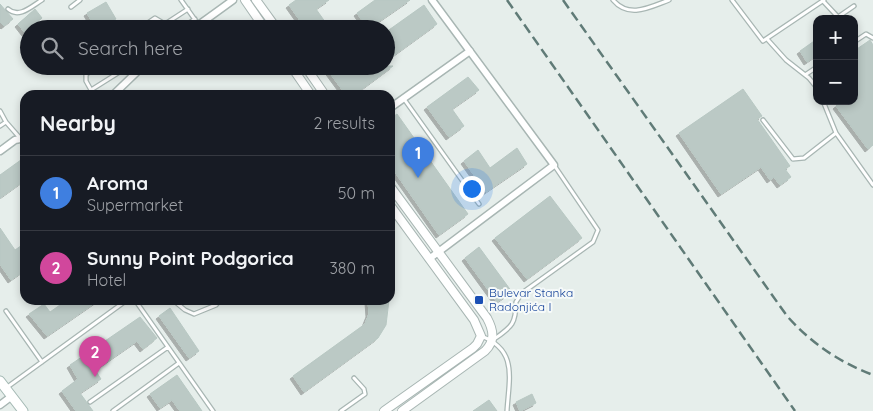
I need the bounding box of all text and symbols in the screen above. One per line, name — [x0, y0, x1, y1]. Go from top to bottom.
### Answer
map controls — [813, 15, 858, 105]
button: + — [813, 15, 858, 60]
search box — [20, 20, 395, 75]
icon: search — [38, 34, 66, 62]
text: Search here — [78, 36, 183, 60]
button: − — [813, 60, 858, 105]
text: Nearby — [40, 110, 116, 136]
text: 2 results — [313, 113, 375, 133]
pin: 1 — [402, 137, 434, 178]
text: Aroma — [87, 171, 148, 195]
your location — [459, 176, 485, 202]
text: 1 — [53, 183, 59, 203]
text: 50 m — [338, 183, 375, 203]
text: Supermarket — [87, 195, 183, 215]
text: Sunny Point Podgorica — [87, 246, 294, 270]
text: 2 — [51, 258, 61, 278]
text: 380 m — [329, 258, 375, 278]
text: Hotel — [87, 270, 126, 290]
place label: Bulevar Stanka Radonjića I — [489, 285, 573, 314]
marker: Bulevar Stanka Radonjića I — [473, 294, 485, 306]
pin: 2 — [79, 336, 111, 377]

